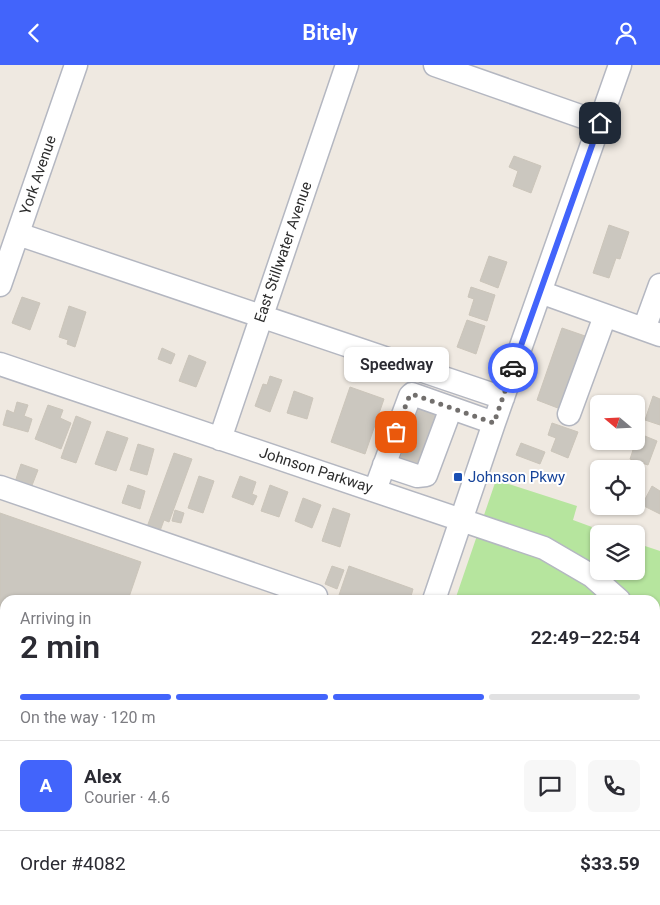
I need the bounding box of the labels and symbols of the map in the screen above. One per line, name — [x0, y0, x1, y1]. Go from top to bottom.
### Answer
pin — [579, 102, 621, 144]
street label: York Avenue — [16, 133, 60, 217]
street label: East Stillwater Avenue — [250, 179, 316, 325]
courier — [488, 343, 538, 393]
callout: Speedway — [344, 347, 448, 382]
north arrow — [590, 395, 645, 450]
pin — [375, 411, 417, 453]
street label: Johnson Parkway — [257, 443, 375, 497]
place label: Johnson Pkwy — [468, 468, 565, 486]
marker: Johnson Pkwy — [452, 471, 464, 483]

